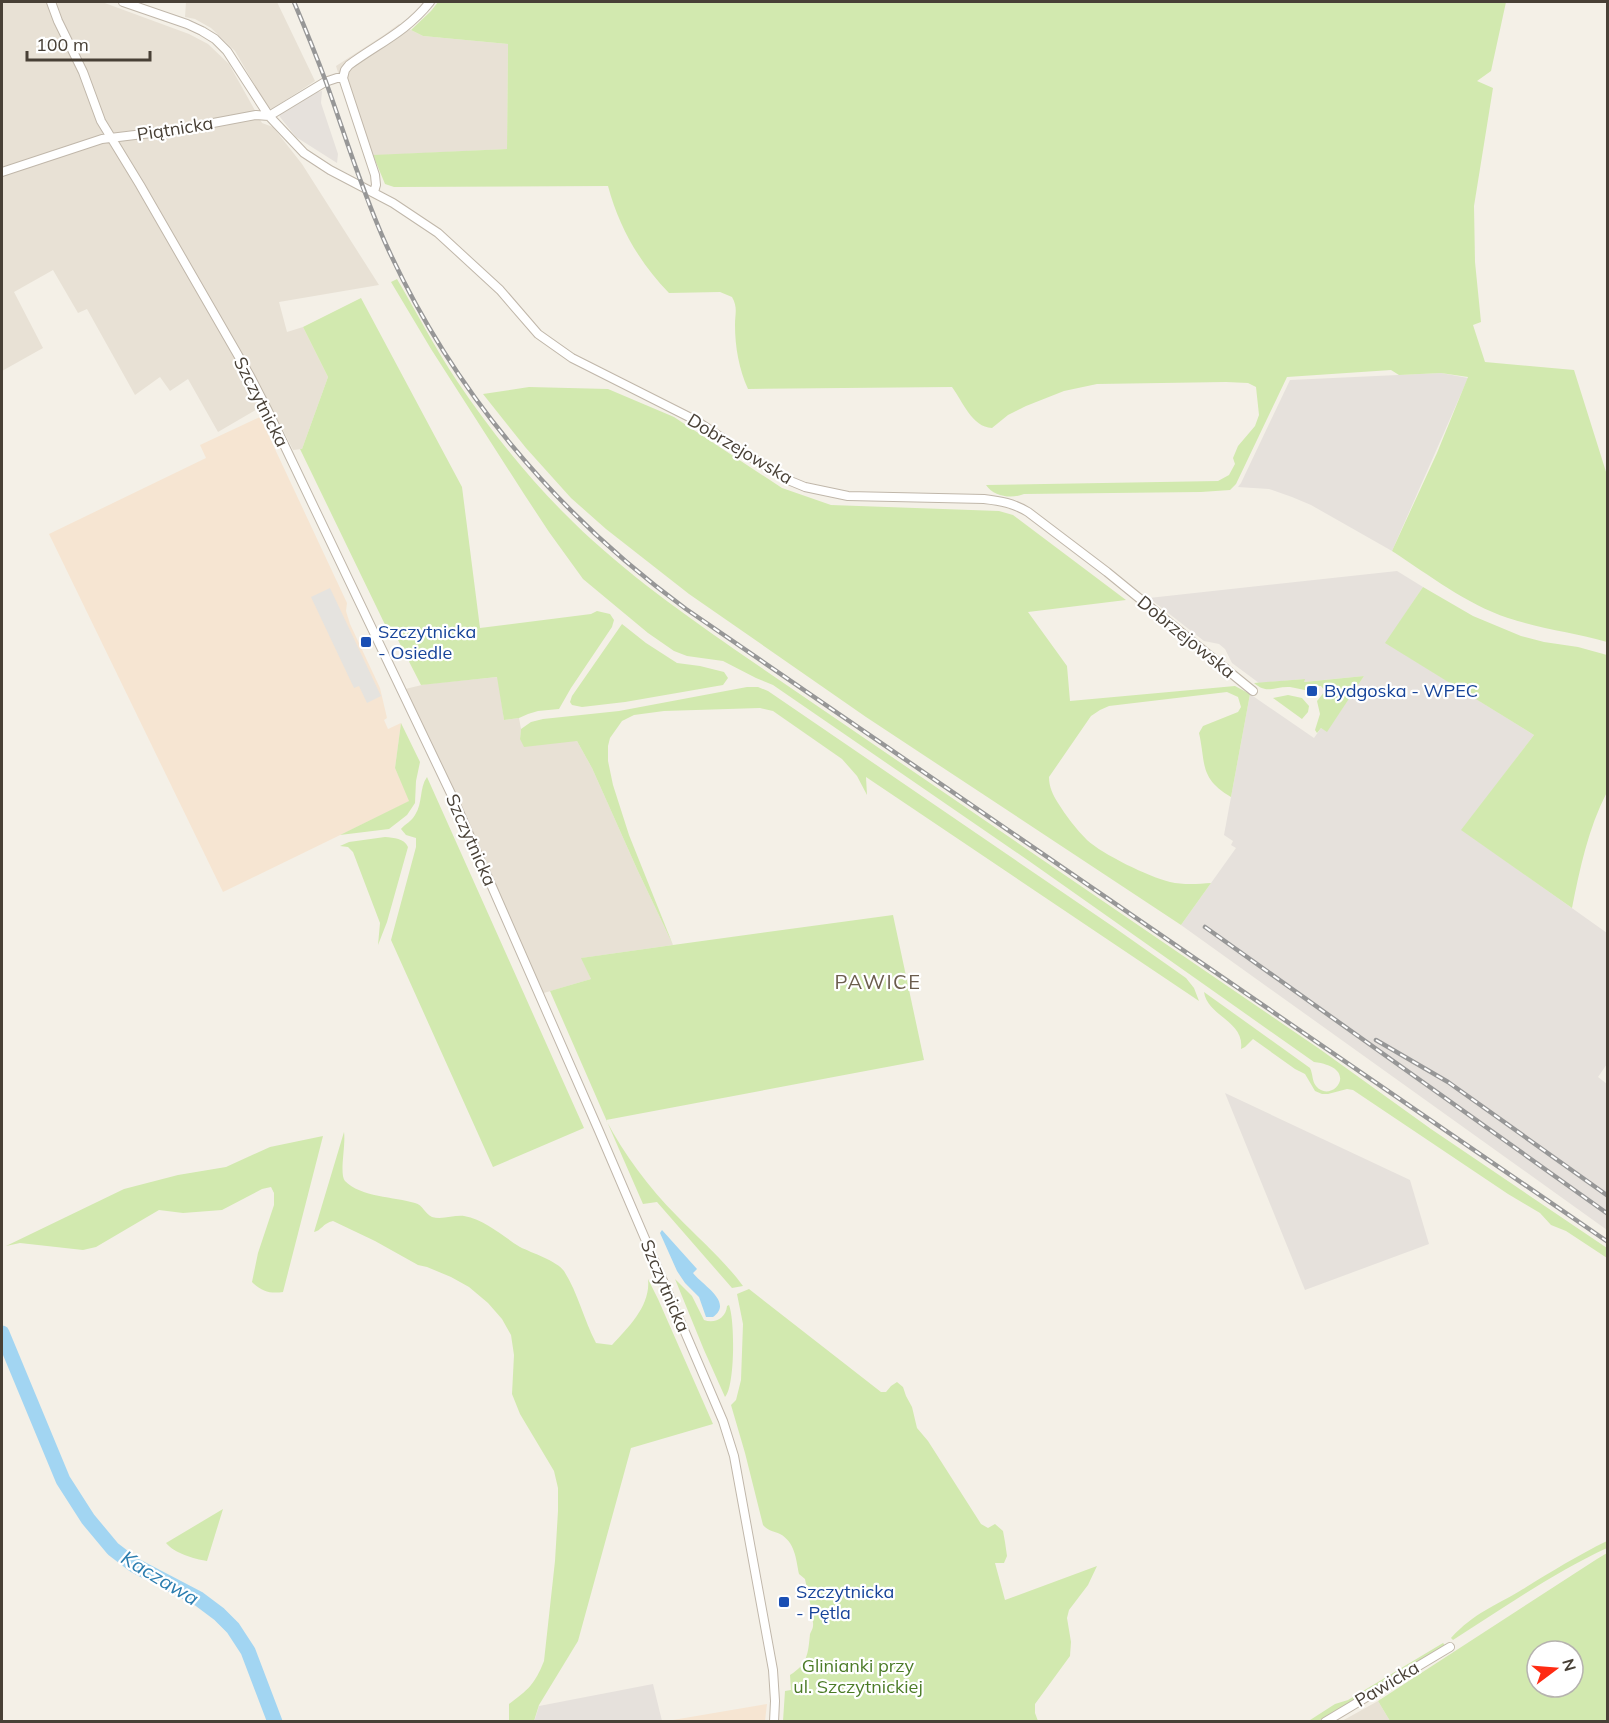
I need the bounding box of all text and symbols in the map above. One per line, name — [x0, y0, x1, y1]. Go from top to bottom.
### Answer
scale bar — [27, 24, 150, 62]
text: 100 m — [36, 33, 89, 56]
street label: Piątnicka — [135, 111, 215, 146]
street label: Szczytnicka — [229, 353, 294, 451]
street label: Dobrzejowska — [683, 408, 797, 489]
street label: Dobrzejowska — [1133, 590, 1240, 683]
place label: Szczytnicka - Osiedle — [378, 620, 476, 664]
marker: Szczytnicka - Osiedle — [359, 635, 373, 649]
place label: Bydgoska - WPEC — [1324, 679, 1478, 702]
marker: Bydgoska - WPEC — [1305, 684, 1319, 698]
street label: Szczytnicka — [441, 790, 502, 889]
district label: PAWICE — [834, 969, 922, 994]
street label: Szczytnicka — [636, 1236, 695, 1336]
water label: Kaczawa — [117, 1545, 204, 1610]
place label: Szczytnicka - Pętla — [796, 1580, 894, 1624]
marker: Szczytnicka - Pętla — [777, 1595, 791, 1609]
north arrow — [1525, 1639, 1585, 1699]
park label: Glinianki przy ul. Szczytnickiej — [793, 1654, 923, 1698]
street label: Pawicka — [1350, 1655, 1423, 1712]
text: N — [1558, 1656, 1581, 1673]

